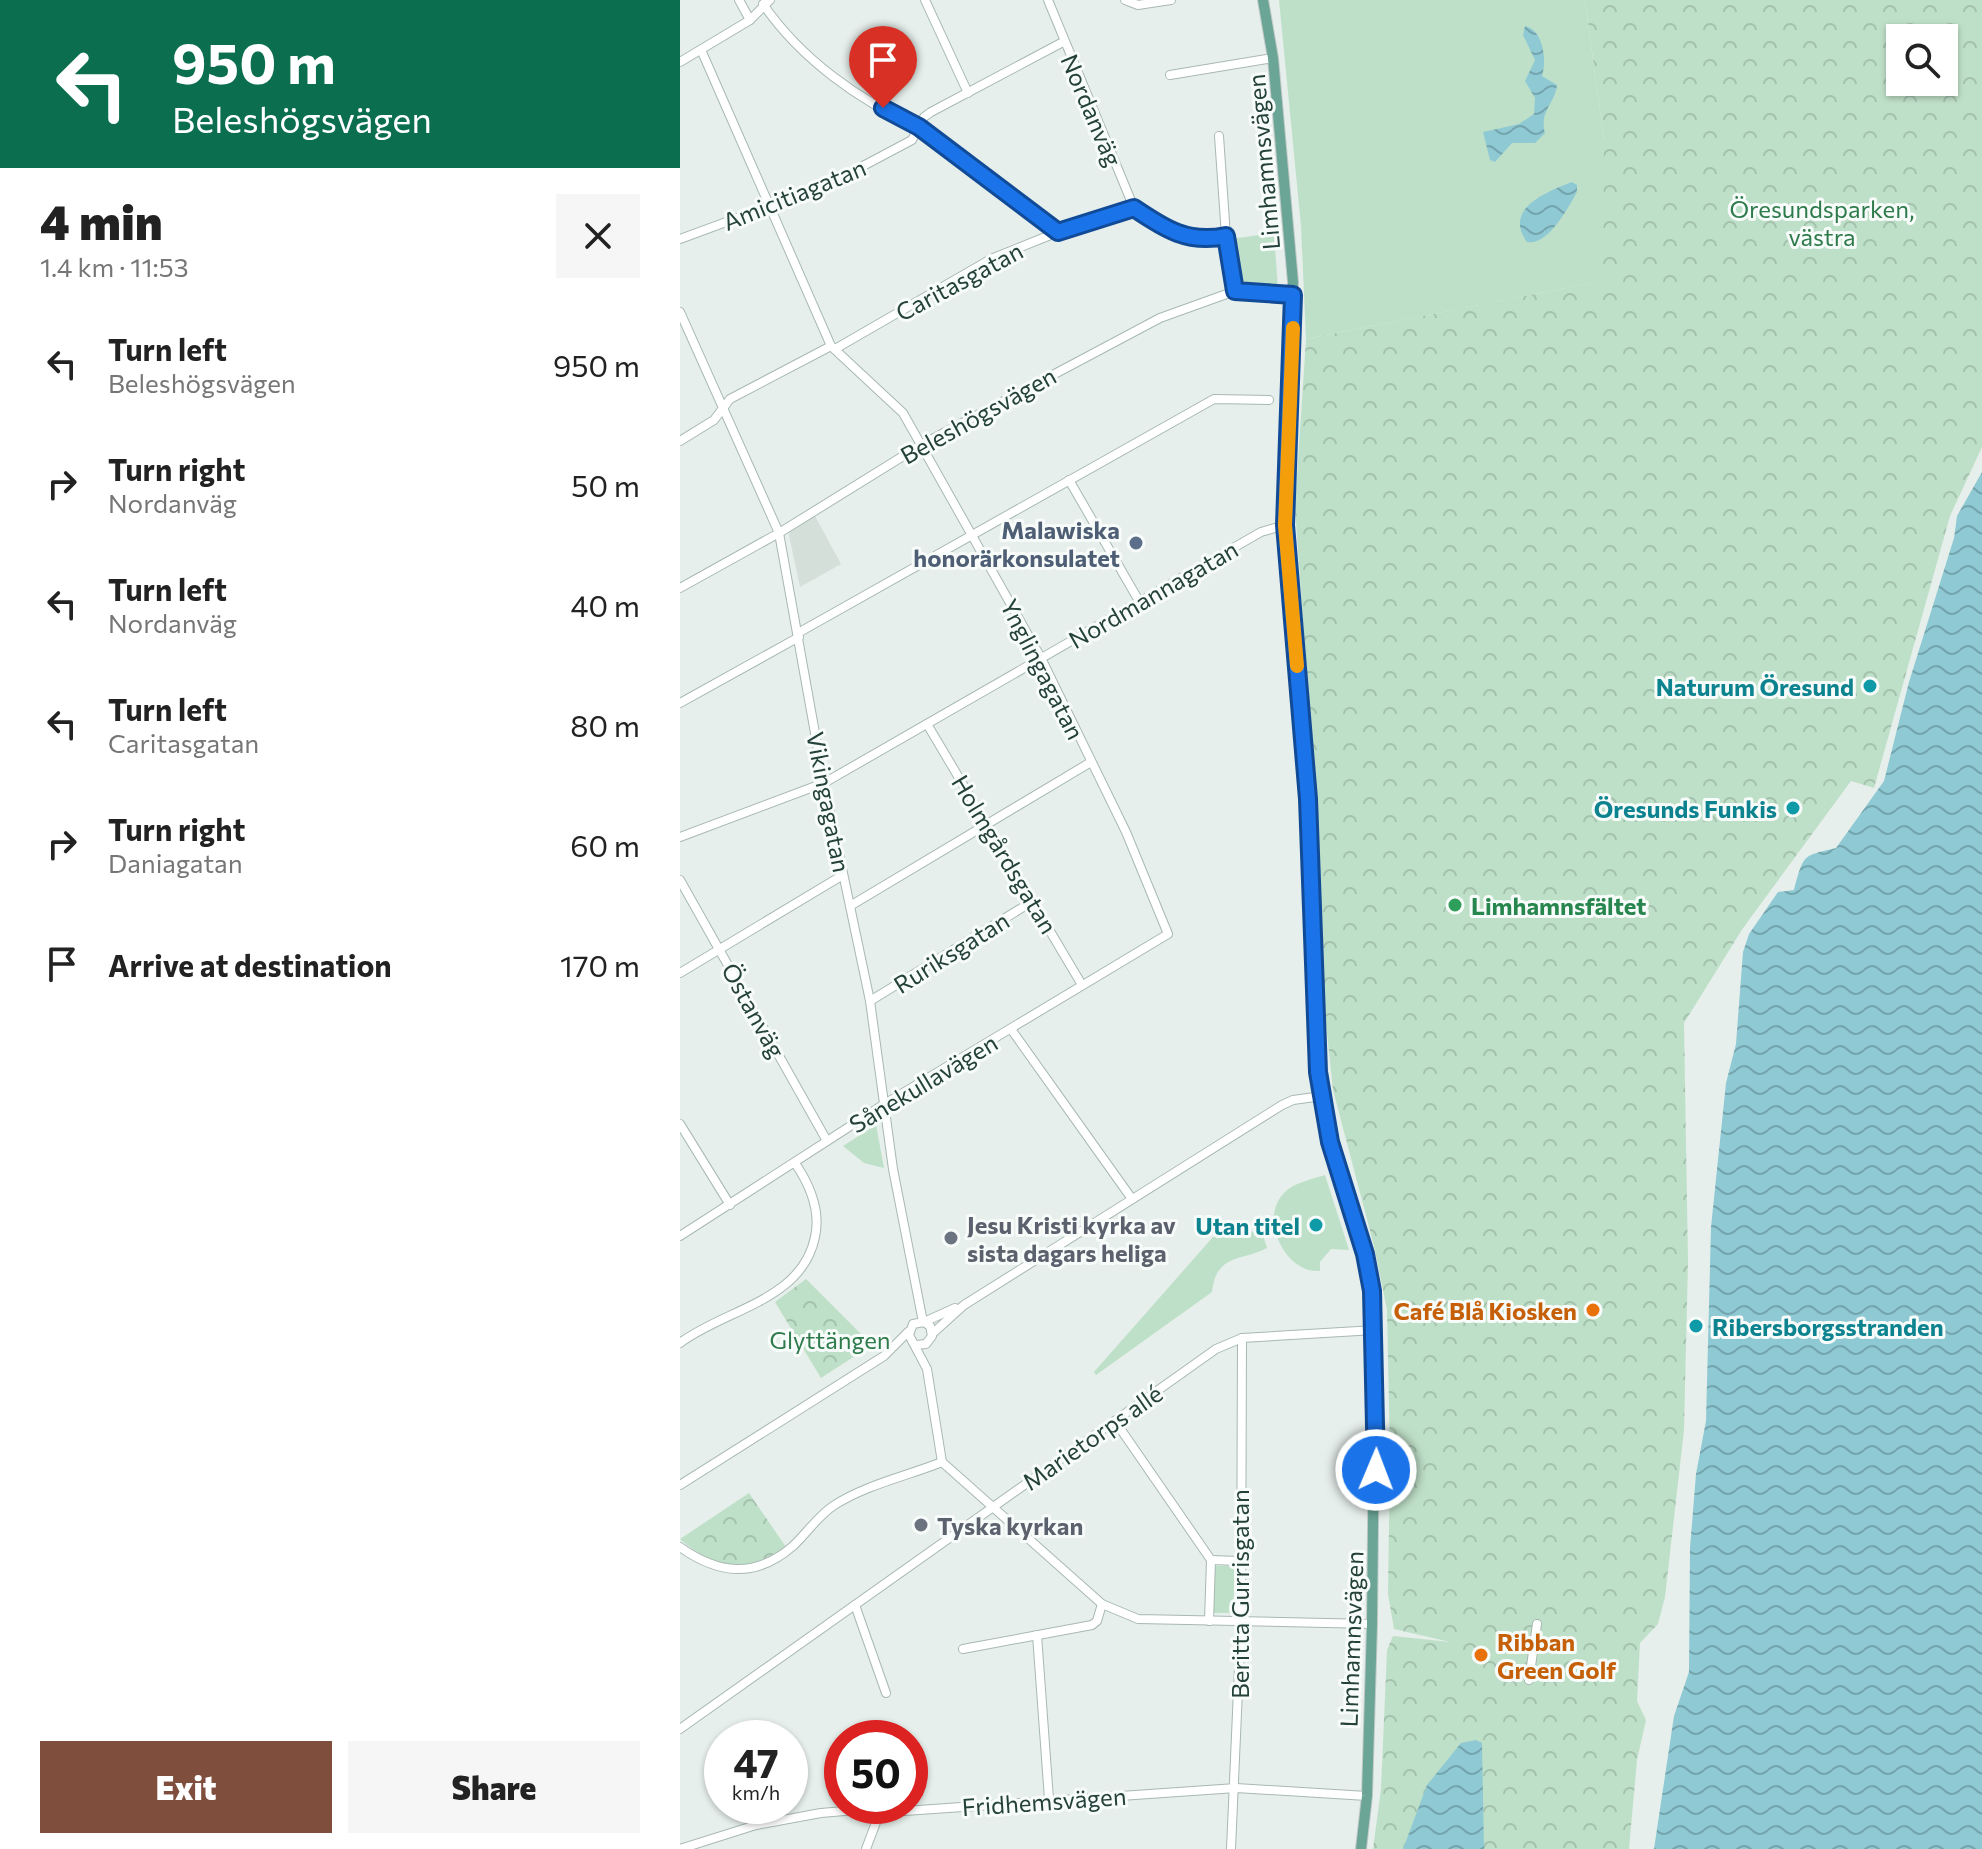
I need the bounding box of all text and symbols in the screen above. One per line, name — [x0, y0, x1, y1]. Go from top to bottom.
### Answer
map controls — [1886, 24, 1958, 96]
button: search — [1886, 24, 1958, 96]
pin — [849, 26, 917, 108]
text: 950 m — [172, 27, 336, 96]
icon: left — [40, 32, 144, 136]
icon: arrive — [861, 38, 905, 82]
street label: Nordanväg — [1055, 50, 1129, 170]
street label: Limhamnsvägen — [1241, 73, 1285, 251]
text: Beleshögsvägen — [172, 96, 432, 140]
street label: Amicitiagatan — [718, 152, 870, 236]
text: 4 min — [40, 191, 163, 250]
button: close — [556, 194, 640, 278]
park label: Öresundsparken, västra — [1729, 194, 1915, 251]
street label: Caritasgatan — [891, 235, 1027, 327]
text: 1.4 km · 11:53 — [40, 251, 188, 282]
text: Turn left — [108, 330, 227, 367]
icon: left — [40, 342, 84, 386]
text: 950 m — [553, 346, 640, 383]
street label: Beleshögsvägen — [895, 360, 1061, 470]
text: Beleshögsvägen — [108, 367, 296, 398]
text: Turn right — [108, 450, 245, 487]
icon: right — [40, 462, 84, 506]
text: 50 m — [571, 466, 640, 503]
text: Nordanväg — [108, 487, 237, 518]
place label: Malawiska honorärkonsulatet — [913, 515, 1120, 572]
street label: Nordmannagatan — [1063, 534, 1243, 654]
marker: Malawiska honorärkonsulatet — [1127, 534, 1145, 552]
text: Turn left — [108, 570, 227, 607]
icon: left — [40, 582, 84, 626]
text: 40 m — [571, 586, 640, 623]
street label: Ynglingagatan — [995, 594, 1091, 744]
text: Nordanväg — [108, 607, 237, 638]
place label: Naturum Öresund — [1656, 672, 1854, 701]
marker: Naturum Öresund — [1861, 677, 1879, 695]
text: Turn left — [108, 690, 227, 727]
icon: left — [40, 702, 84, 746]
text: 80 m — [570, 706, 640, 743]
text: Caritasgatan — [108, 727, 259, 758]
street label: Vikingagatan — [801, 729, 857, 875]
street label: Holmgårdsgatan — [946, 769, 1064, 939]
place label: Öresunds Funkis — [1594, 794, 1777, 823]
marker: Öresunds Funkis — [1784, 799, 1802, 817]
text: Turn right — [108, 810, 245, 847]
icon: right — [40, 822, 84, 866]
text: 60 m — [570, 826, 640, 863]
text: Daniagatan — [108, 847, 243, 878]
place label: Limhamnsfältet — [1471, 891, 1646, 920]
marker: Limhamnsfältet — [1446, 896, 1464, 914]
street label: Ruriksgatan — [888, 905, 1014, 999]
icon: arrive — [40, 942, 84, 986]
text: Arrive at destination — [108, 946, 392, 983]
text: 170 m — [560, 946, 640, 983]
street label: Östanväg — [716, 958, 792, 1062]
street label: Sånekullavägen — [844, 1027, 1002, 1139]
place label: Jesu Kristi kyrka av sista dagars heliga — [967, 1210, 1176, 1267]
place label: Utan titel — [1195, 1211, 1300, 1240]
marker: Utan titel — [1307, 1216, 1325, 1234]
marker: Jesu Kristi kyrka av sista dagars heliga — [942, 1229, 960, 1247]
place label: Café Blå Kiosken — [1393, 1296, 1577, 1325]
marker: Café Blå Kiosken — [1584, 1301, 1602, 1319]
place label: Ribersborgsstranden — [1712, 1312, 1944, 1341]
marker: Ribersborgsstranden — [1687, 1317, 1705, 1335]
park label: Glyttängen — [769, 1325, 891, 1354]
street label: Marietorps allé — [1017, 1378, 1167, 1496]
position arrow — [1334, 1428, 1418, 1512]
street label: Beritta Gurrisgatan — [1225, 1489, 1254, 1699]
place label: Tyska kyrkan — [937, 1511, 1083, 1540]
marker: Tyska kyrkan — [912, 1516, 930, 1534]
street label: Limhamnsvägen — [1333, 1550, 1369, 1728]
place label: Ribban Green Golf — [1497, 1627, 1616, 1684]
marker: Ribban Green Golf — [1472, 1646, 1490, 1664]
speed limit sign: 50 — [824, 1720, 928, 1824]
text: 47 — [733, 1737, 779, 1786]
button: Exit — [40, 1741, 332, 1833]
button: Share — [348, 1741, 640, 1833]
text: km/h — [732, 1780, 780, 1804]
street label: Fridhemsvägen — [961, 1781, 1127, 1821]

